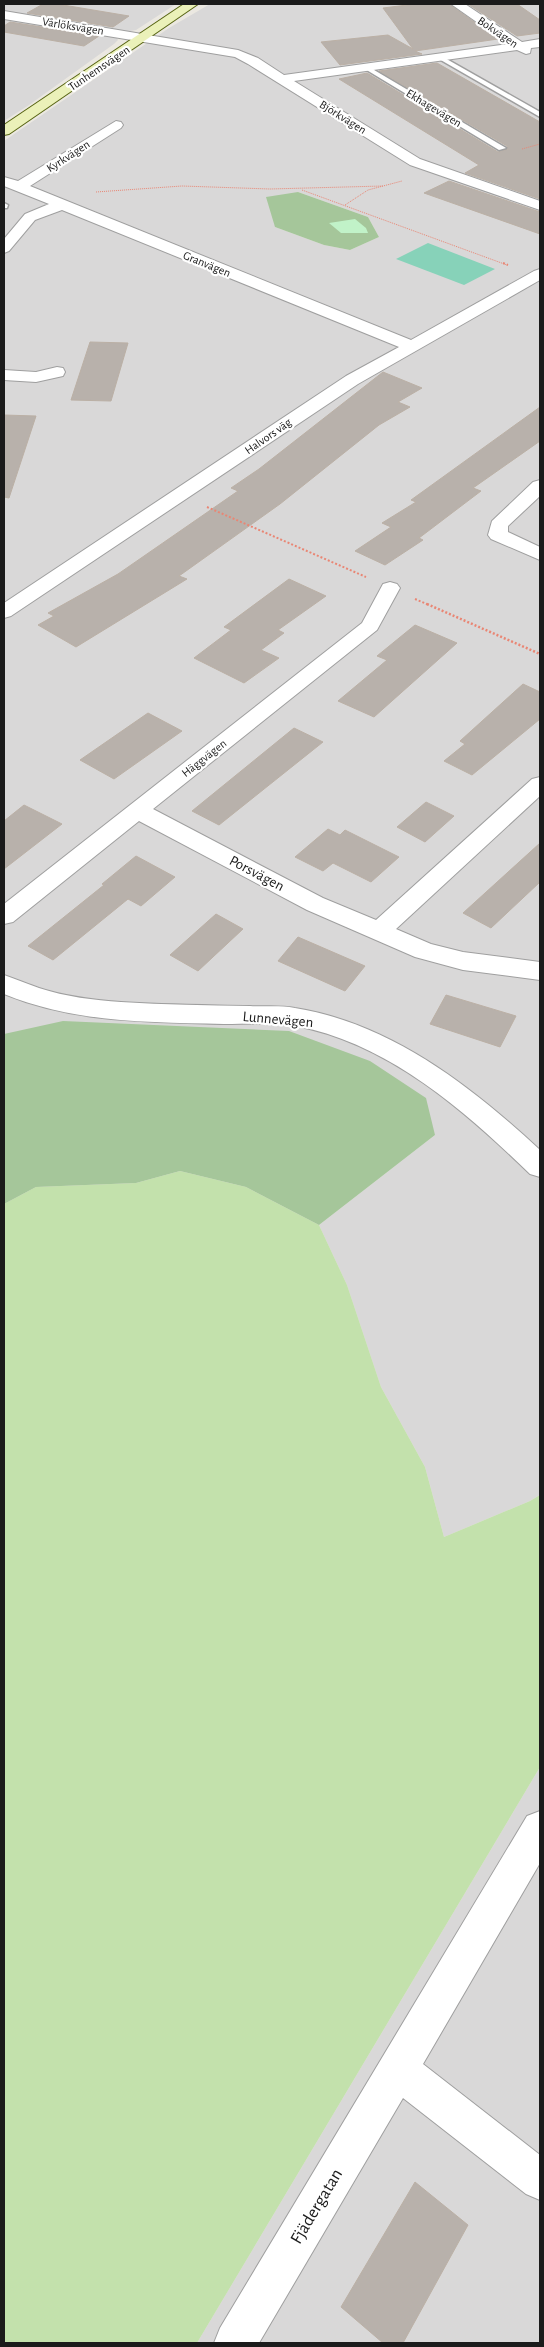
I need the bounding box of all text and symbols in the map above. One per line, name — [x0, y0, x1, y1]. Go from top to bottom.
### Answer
street label: Bokvägen — [476, 14, 520, 50]
street label: Vårlöksvägen — [41, 15, 105, 37]
street label: Tunhemsvägen — [66, 43, 132, 93]
street label: Ekhagevägen — [404, 87, 464, 129]
street label: Björkvägen — [317, 98, 369, 137]
street label: Kyrkvägen — [44, 138, 92, 175]
street label: Granvägen — [182, 249, 232, 279]
street label: Halvors väg — [243, 416, 294, 456]
street label: Häggvägen — [179, 737, 229, 779]
street label: Porsvägen — [227, 853, 287, 894]
street label: Lunnevägen — [242, 1009, 314, 1030]
street label: Fjädergatan — [287, 2166, 346, 2247]

